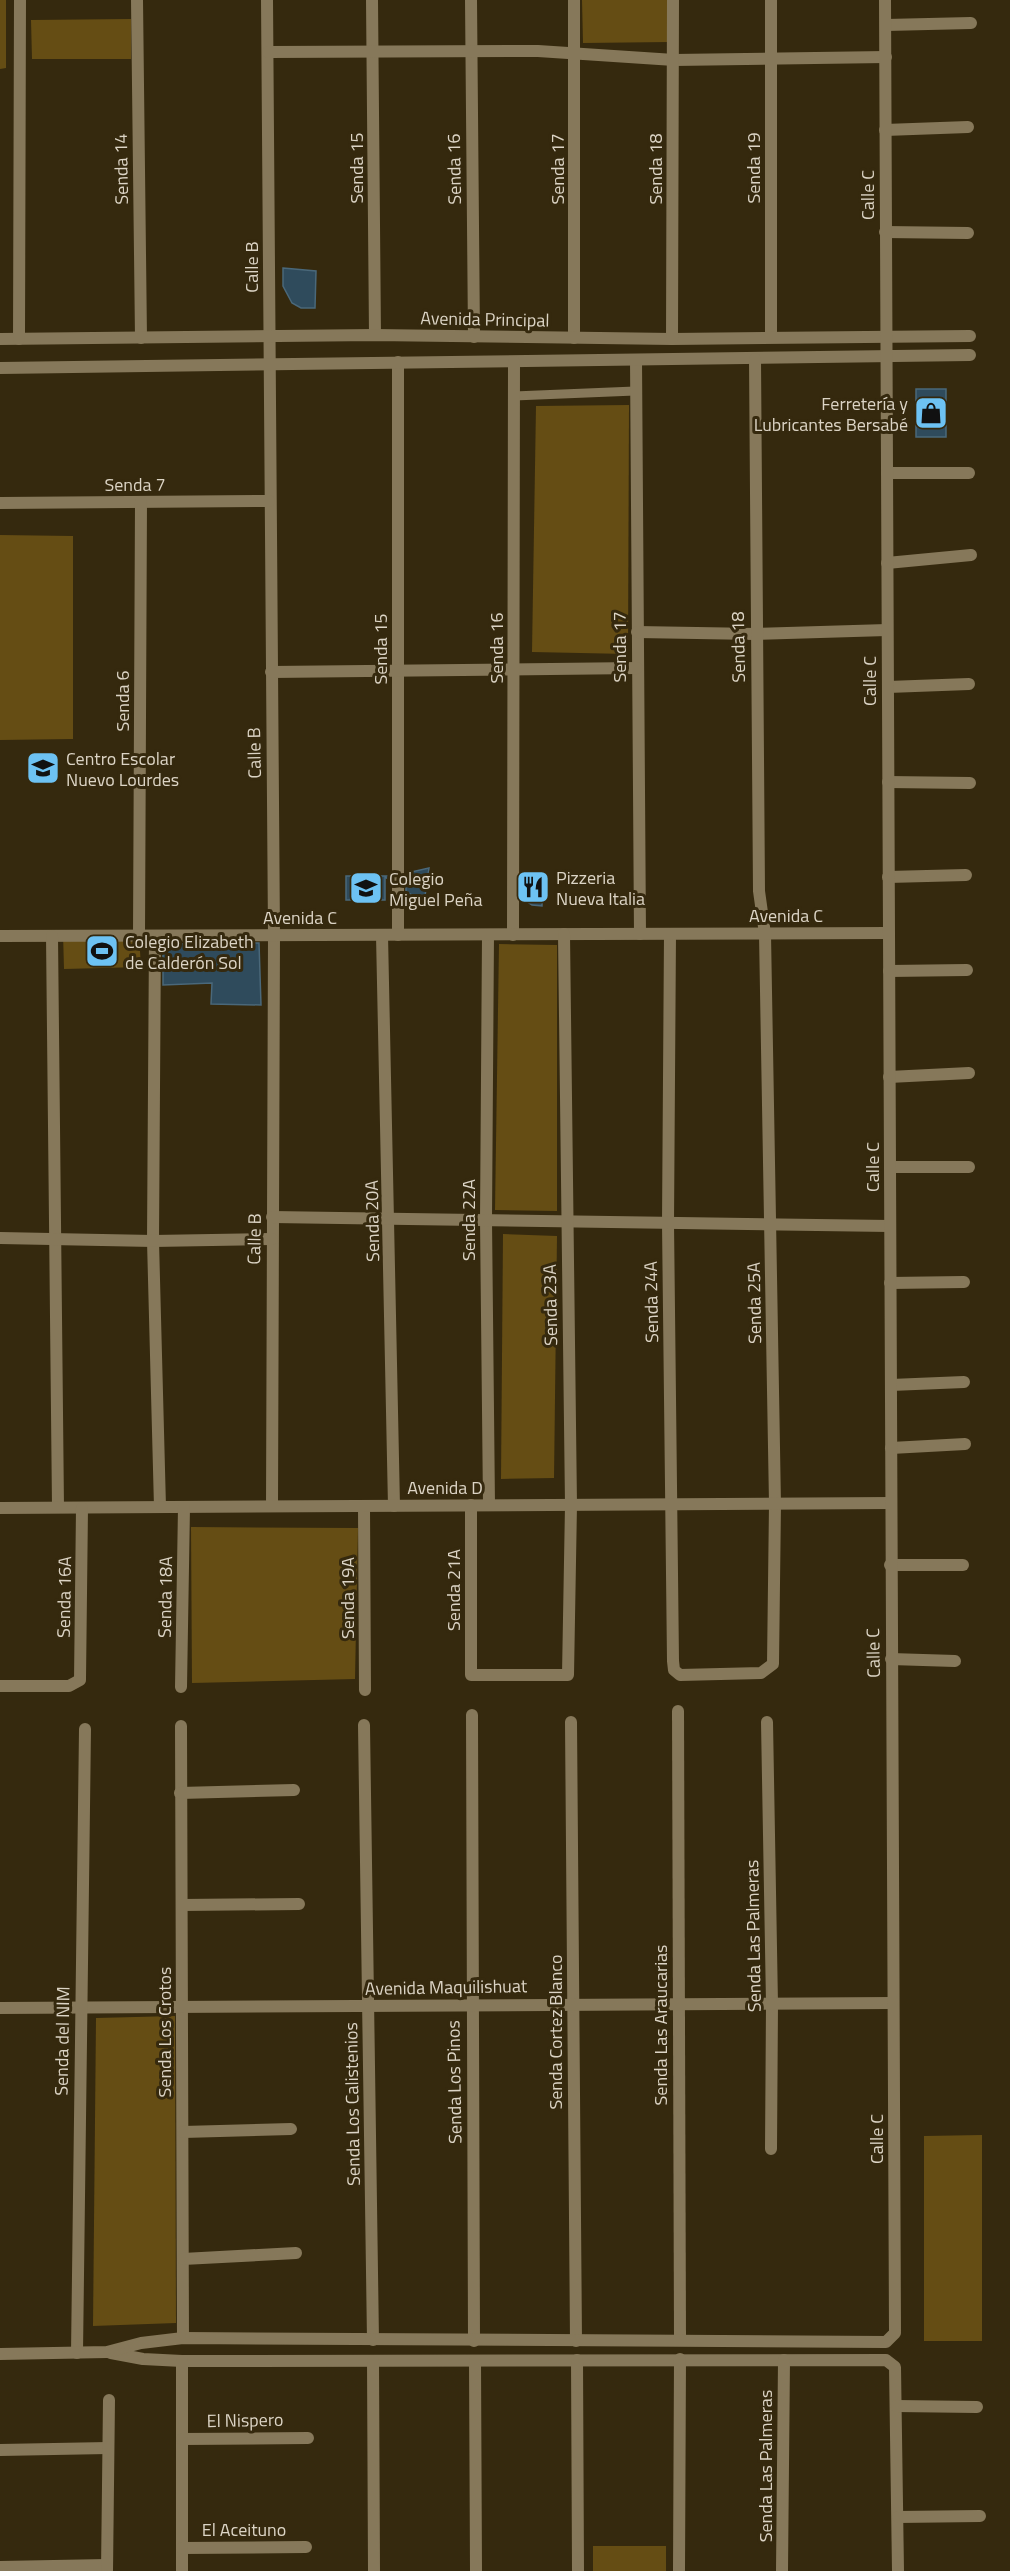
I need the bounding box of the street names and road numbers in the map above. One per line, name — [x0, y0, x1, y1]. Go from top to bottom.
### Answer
street label: Senda 15 — [343, 132, 370, 204]
street label: Senda 19 — [740, 132, 767, 204]
street label: Senda 14 — [107, 133, 135, 205]
street label: Senda 16 — [440, 133, 468, 205]
street label: Senda 17 — [544, 133, 571, 205]
street label: Senda 18 — [642, 133, 669, 205]
street label: Calle C — [854, 170, 881, 220]
street label: Calle B — [238, 241, 265, 293]
street label: Avenida Principal — [420, 304, 550, 334]
street label: Senda 7 — [104, 471, 166, 498]
street label: Senda 17 — [606, 611, 633, 683]
street label: Senda 18 — [724, 611, 752, 683]
street label: Senda 16 — [483, 612, 510, 684]
street label: Senda 15 — [367, 613, 394, 685]
street label: Calle C — [856, 656, 883, 706]
street label: Senda 6 — [109, 670, 136, 732]
street label: Calle B — [240, 727, 268, 779]
street label: Avenida C — [749, 902, 823, 929]
street label: Avenida C — [263, 904, 337, 931]
street label: Calle C — [859, 1142, 886, 1192]
street label: Senda 22A — [455, 1179, 482, 1261]
street label: Senda 20A — [358, 1180, 386, 1262]
street label: Calle B — [240, 1213, 268, 1265]
street label: Senda 24A — [637, 1261, 665, 1343]
street label: Senda 25A — [740, 1262, 768, 1344]
street label: Senda 23A — [536, 1264, 564, 1346]
street label: Avenida D — [407, 1474, 483, 1501]
street label: Senda 21A — [440, 1549, 467, 1631]
street label: Senda 16A — [50, 1556, 78, 1638]
street label: Senda 18A — [151, 1556, 179, 1638]
street label: Senda 19A — [334, 1557, 361, 1639]
street label: Calle C — [859, 1628, 887, 1678]
street label: Senda Las Palmeras — [738, 1860, 768, 2012]
street label: Senda Las Araucarias — [647, 1945, 674, 2105]
street label: Senda Cortez Blanco — [542, 1954, 569, 2110]
street label: Senda Los Crotos — [151, 1967, 178, 2097]
street label: Avenida Maquilishuat — [365, 1972, 528, 2002]
street label: Senda del NIM — [48, 1986, 76, 2096]
street label: Senda Los Pinos — [439, 2020, 469, 2144]
street label: Senda Los Calistenios — [337, 2022, 367, 2186]
street label: Calle C — [863, 2114, 890, 2164]
street label: Senda Las Palmeras — [752, 2390, 779, 2542]
street label: El Nispero — [206, 2406, 284, 2434]
street label: El Aceituno — [202, 2516, 286, 2543]

